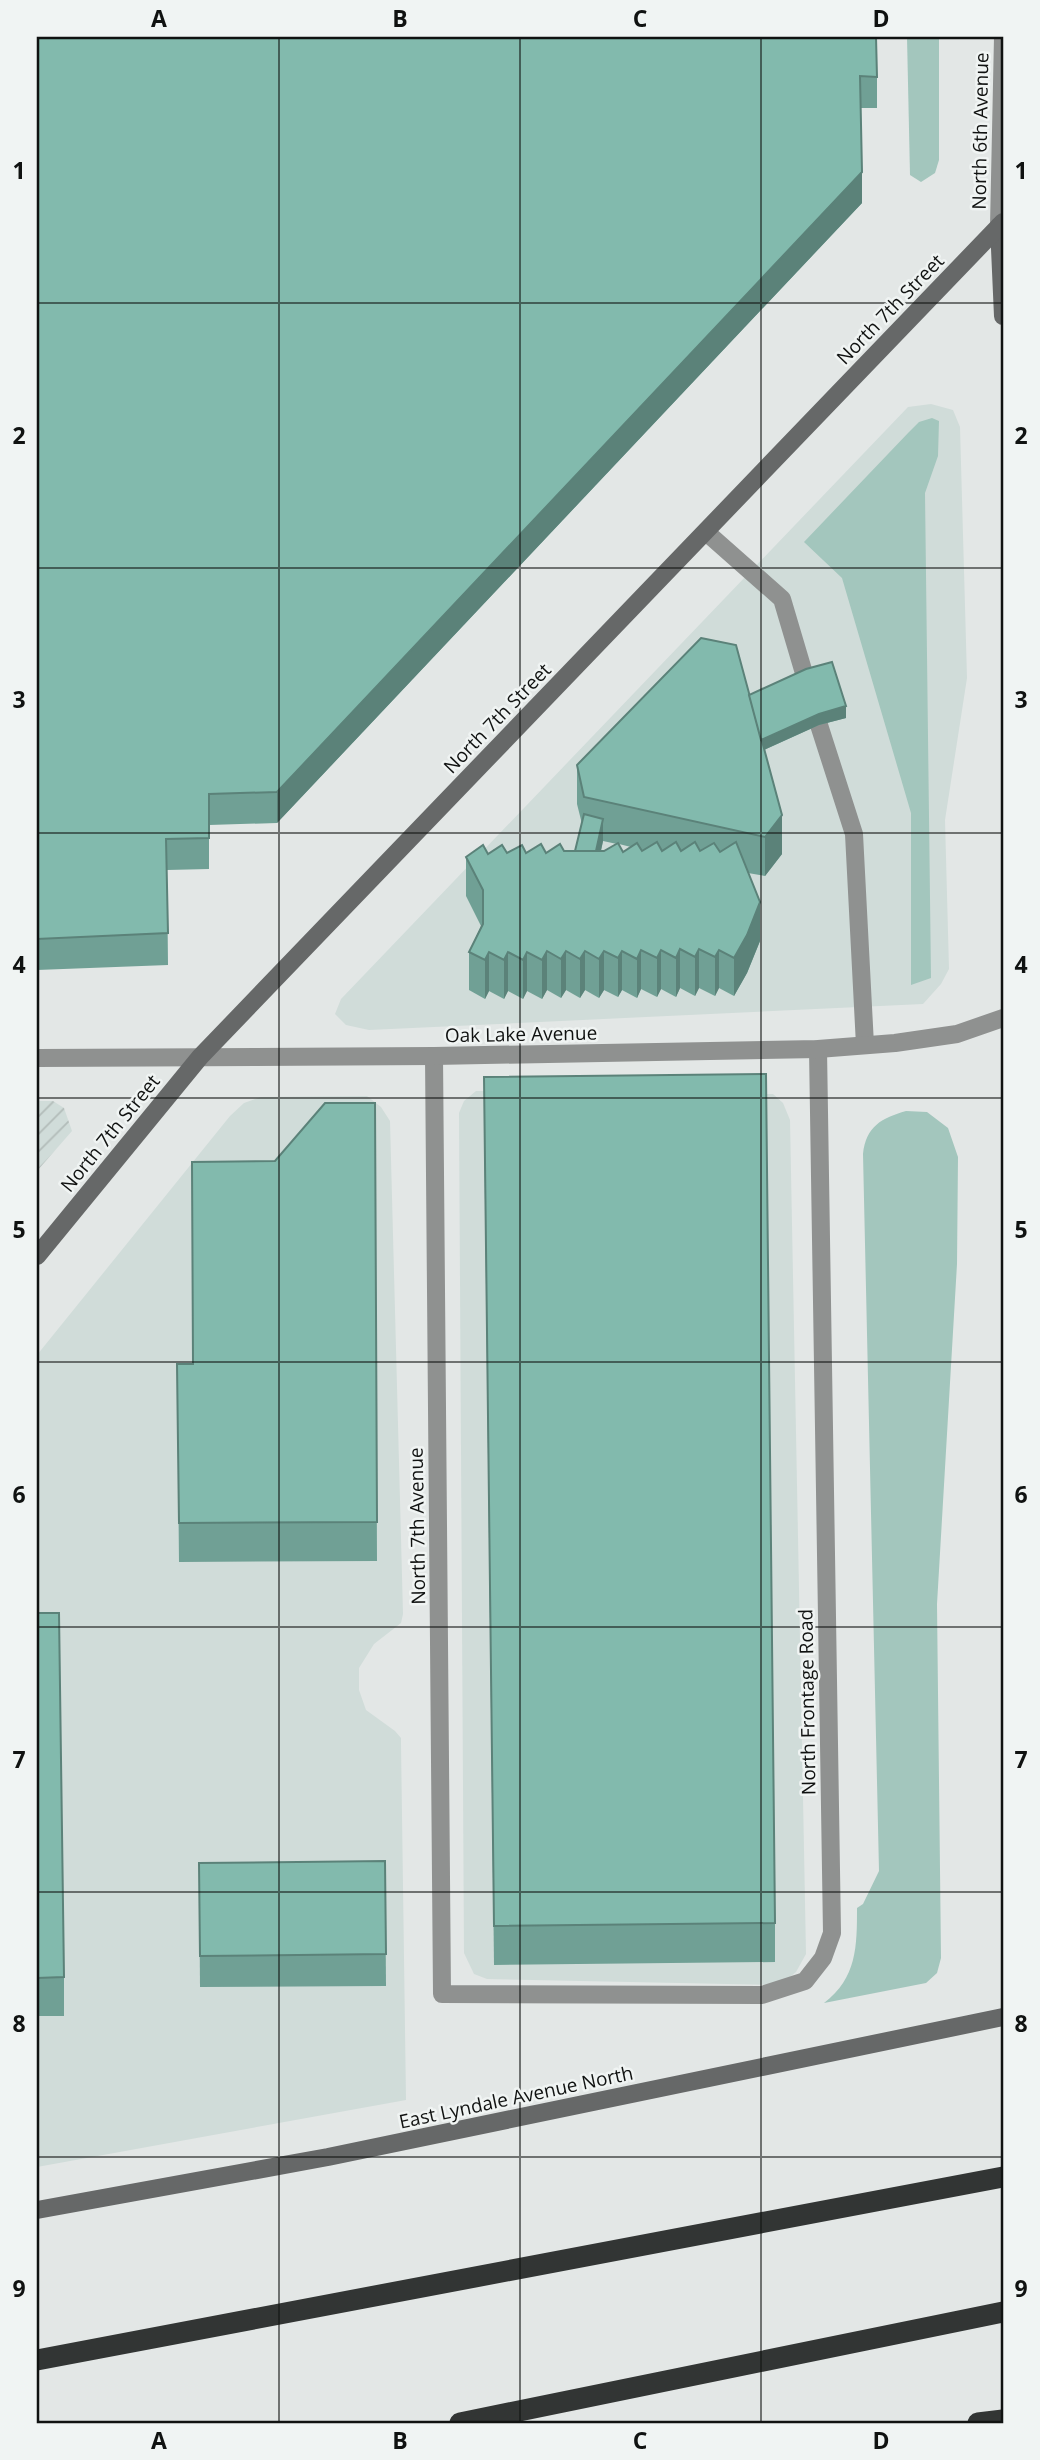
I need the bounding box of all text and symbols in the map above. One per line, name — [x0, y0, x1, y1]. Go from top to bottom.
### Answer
text: A — [151, 2, 167, 34]
text: B — [392, 2, 408, 34]
text: C — [633, 2, 647, 34]
text: D — [872, 2, 890, 34]
street label: North 6th Avenue — [966, 52, 994, 210]
text: 1 — [12, 154, 26, 186]
text: 1 — [1014, 154, 1028, 186]
street label: North 7th Street — [831, 248, 950, 370]
text: 2 — [12, 419, 26, 451]
text: 2 — [1014, 419, 1028, 451]
street label: North 7th Street — [438, 657, 557, 779]
text: 3 — [12, 683, 26, 715]
text: 3 — [1014, 683, 1028, 715]
text: 4 — [12, 948, 26, 980]
text: 4 — [1014, 948, 1028, 980]
street label: Oak Lake Avenue — [445, 1020, 597, 1048]
street label: North 7th Street — [55, 1069, 166, 1197]
text: 5 — [12, 1213, 26, 1245]
text: 5 — [1014, 1213, 1028, 1245]
street label: North 7th Avenue — [403, 1447, 431, 1605]
text: 6 — [12, 1478, 26, 1510]
text: 6 — [1014, 1478, 1028, 1510]
street label: North Frontage Road — [792, 1609, 822, 1795]
text: 7 — [12, 1743, 26, 1775]
text: 7 — [1014, 1743, 1028, 1775]
text: 8 — [12, 2007, 26, 2039]
text: 8 — [1014, 2007, 1028, 2039]
street label: East Lyndale Avenue North — [397, 2059, 635, 2135]
text: 9 — [12, 2272, 26, 2304]
text: 9 — [1014, 2272, 1028, 2304]
text: A — [151, 2424, 167, 2456]
text: B — [392, 2424, 408, 2456]
text: C — [633, 2424, 647, 2456]
text: D — [872, 2424, 890, 2456]

